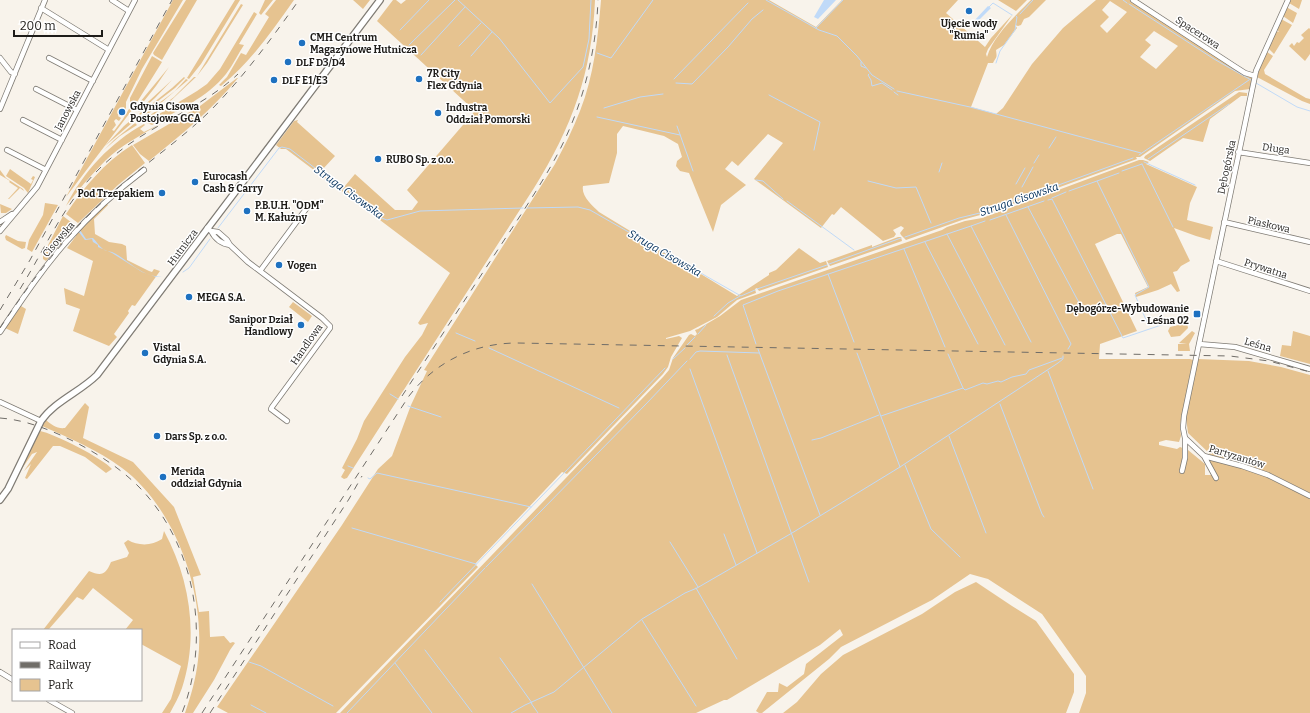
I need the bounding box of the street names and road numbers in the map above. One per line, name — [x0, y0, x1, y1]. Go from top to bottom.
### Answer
street label: Spacerowa — [1173, 14, 1222, 52]
street label: Janowska — [52, 88, 84, 134]
street label: Dębogórska — [1215, 138, 1239, 195]
street label: Długa — [1261, 141, 1291, 157]
street label: Piaskowa — [1246, 214, 1292, 236]
street label: Cisowska — [40, 219, 78, 260]
street label: Hutnicza — [165, 227, 201, 268]
street label: Prywatna — [1243, 256, 1289, 282]
street label: Handlowa — [288, 321, 326, 367]
street label: Leśna — [1243, 335, 1273, 355]
street label: Partyzantów — [1207, 443, 1267, 471]

